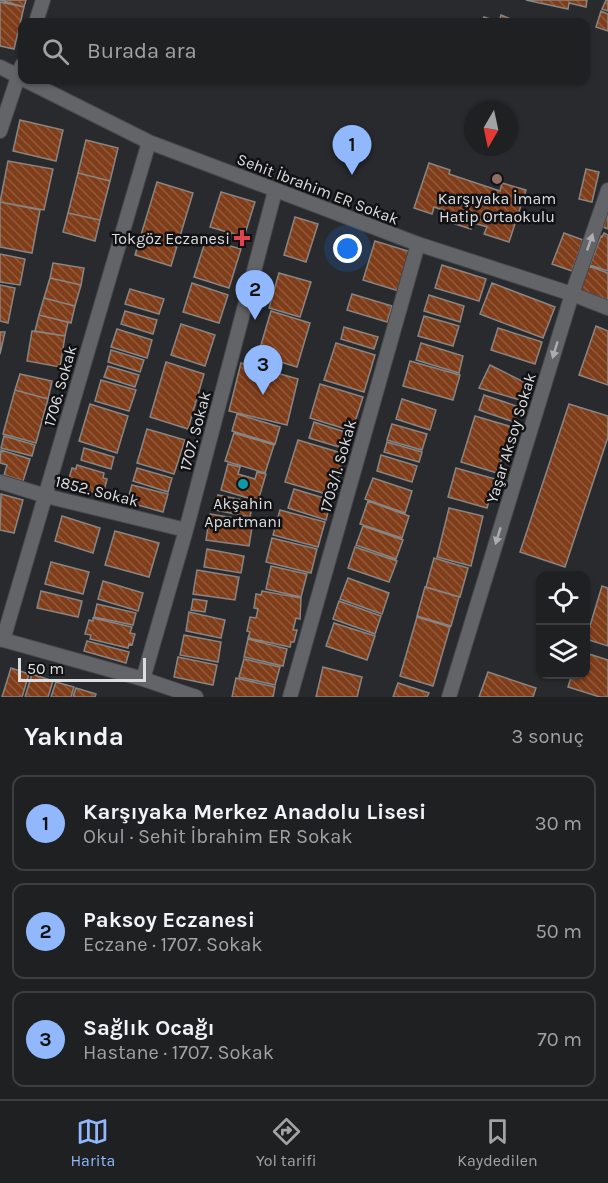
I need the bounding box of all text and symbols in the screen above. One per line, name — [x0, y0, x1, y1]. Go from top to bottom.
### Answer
search box — [18, 18, 590, 84]
icon: search — [39, 35, 72, 68]
text: Burada ara — [87, 38, 197, 64]
north arrow — [464, 102, 518, 156]
pin: 1 — [332, 126, 372, 175]
street label: Sehit İbrahim ER Sokak — [234, 149, 402, 229]
marker: Karşıyaka İmam Hatip Ortaokulu — [490, 172, 504, 186]
place label: Karşıyaka İmam Hatip Ortaokulu — [438, 189, 556, 226]
place label: Tokgöz Eczanesi — [112, 229, 230, 248]
marker: Tokgöz Eczanesi — [235, 231, 249, 245]
one-way arrow — [586, 233, 595, 251]
your location — [333, 234, 362, 263]
pin: 2 — [236, 270, 274, 320]
one-way arrow — [550, 341, 559, 359]
street label: 1706. Sokak — [39, 343, 81, 429]
pin: 3 — [244, 346, 282, 395]
street label: Yaşar Aksoy Sokak — [482, 371, 540, 505]
street label: 1707. Sokak — [175, 389, 215, 473]
street label: 1703/1. Sokak — [316, 417, 360, 515]
street label: 1852. Sokak — [53, 471, 141, 511]
marker: Akşahin Apartmanı — [236, 477, 250, 491]
place label: Akşahin Apartmanı — [204, 494, 282, 531]
one-way arrow — [493, 527, 502, 545]
map controls — [536, 571, 590, 679]
button: locate — [536, 571, 590, 625]
button: layers — [536, 625, 590, 679]
scale bar — [18, 655, 146, 682]
text: 50 m — [27, 659, 64, 678]
text: Yakında — [24, 721, 124, 752]
text: 3 sonuç — [512, 725, 584, 748]
text: Karşıyaka Merkez Anadolu Lisesi — [83, 799, 426, 825]
text: 1 — [42, 812, 49, 835]
text: 30 m — [535, 812, 582, 835]
text: Okul · Sehit İbrahim ER Sokak — [83, 825, 353, 848]
text: Paksoy Eczanesi — [83, 907, 255, 933]
text: 2 — [39, 920, 52, 943]
text: 50 m — [535, 920, 582, 943]
text: Eczane · 1707. Sokak — [83, 933, 263, 956]
text: Sağlık Ocağı — [83, 1015, 215, 1041]
text: 3 — [39, 1028, 52, 1051]
text: 70 m — [537, 1028, 582, 1051]
text: Hastane · 1707. Sokak — [83, 1041, 274, 1064]
tab: Harita — [70, 1115, 115, 1170]
tab: Yol tarifi — [256, 1115, 317, 1170]
tab: Kaydedilen — [457, 1115, 538, 1170]

